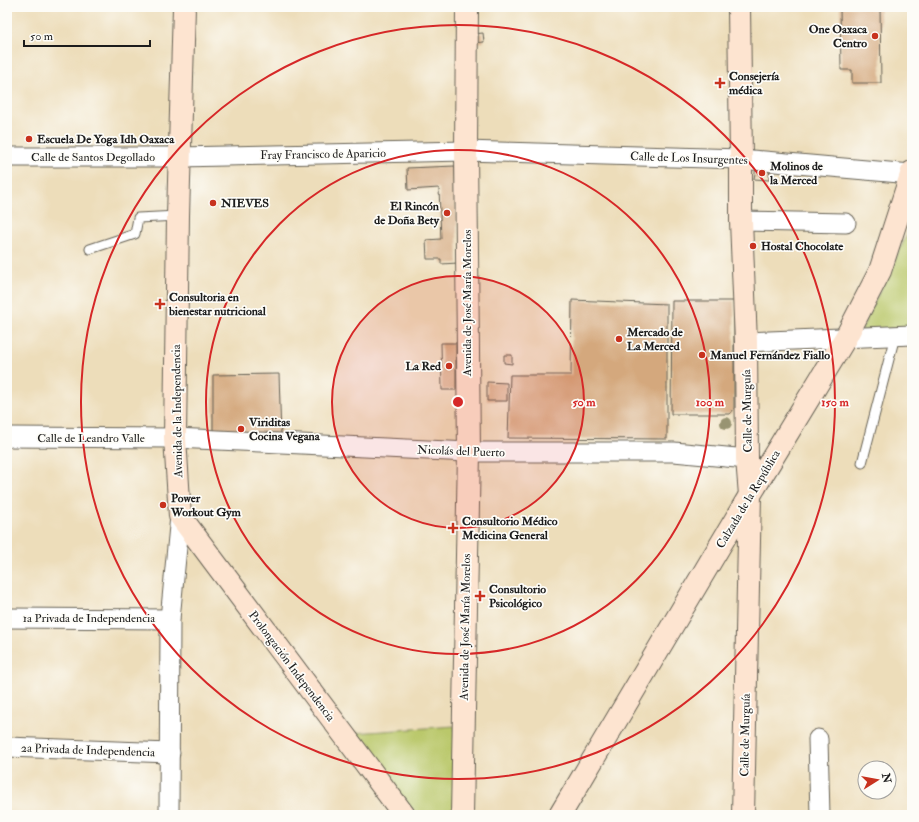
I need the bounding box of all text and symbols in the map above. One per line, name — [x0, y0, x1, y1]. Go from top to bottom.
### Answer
scale bar — [24, 22, 150, 48]
place label: One Oaxaca Centro — [809, 22, 868, 51]
text: 50 m — [30, 29, 54, 44]
marker: One Oaxaca Centro — [870, 31, 880, 41]
place label: Consejería médica — [729, 69, 780, 98]
marker: Consejería médica — [714, 77, 726, 89]
place label: Escuela De Yoga Idh Oaxaca — [37, 132, 175, 147]
marker: Escuela De Yoga Idh Oaxaca — [24, 134, 34, 144]
street label: Fray Francisco de Aparicio — [260, 146, 386, 163]
street label: Calle de Los Insurgentes — [630, 149, 748, 168]
street label: Calle de Santos Degollado — [31, 150, 155, 165]
place label: Molinos de la Merced — [769, 159, 824, 188]
marker: Molinos de la Merced — [757, 168, 767, 178]
place label: NIEVES — [220, 196, 269, 211]
marker: NIEVES — [208, 198, 218, 208]
place label: El Rincón de Doña Bety — [374, 199, 440, 228]
marker: El Rincón de Doña Bety — [442, 208, 452, 218]
street label: Avenida de José María Morelos — [460, 230, 475, 377]
place label: Hostal Chocolate — [761, 239, 844, 254]
marker: Hostal Chocolate — [748, 241, 758, 251]
place label: Consultoria en bienestar nutricional — [168, 290, 267, 319]
marker: Consultoria en bienestar nutricional — [154, 298, 166, 310]
place label: Mercado de La Merced — [626, 325, 684, 354]
marker: Mercado de La Merced — [614, 334, 624, 344]
street label: Avenida de la Independencia — [169, 343, 186, 479]
place label: Manuel Fernández Fiallo — [709, 348, 830, 363]
marker: Manuel Fernández Fiallo — [697, 350, 707, 360]
place label: La Red — [405, 359, 441, 374]
marker: La Red — [444, 361, 454, 371]
street label: Calle de Murguía — [739, 368, 756, 453]
centre of rings — [451, 395, 465, 409]
text: 50 m — [572, 395, 596, 410]
text: 100 m — [696, 395, 725, 410]
text: 150 m — [821, 395, 849, 410]
place label: Viriditas Cocina Vegana — [248, 415, 321, 444]
marker: Viriditas Cocina Vegana — [236, 424, 246, 434]
street label: Calle de Leandro Valle — [37, 431, 145, 446]
street label: Nicolás del Puerto — [417, 442, 505, 461]
street label: Calzada de la República — [713, 446, 784, 551]
place label: Power Workout Gym — [170, 491, 242, 520]
marker: Power Workout Gym — [158, 500, 168, 510]
place label: Consultorio Médico Medicina General — [461, 514, 558, 543]
marker: Consultorio Médico Medicina General — [447, 522, 459, 534]
street label: Avenida de José María Morelos — [457, 554, 474, 701]
place label: Consultorio Psicológico — [489, 582, 546, 611]
marker: Consultorio Psicológico — [474, 590, 486, 602]
street label: Prolongación Independencia — [245, 608, 339, 725]
street label: 1a Privada de Independencia — [23, 611, 156, 626]
street label: Calle de Murguía — [737, 692, 754, 777]
street label: 2a Privada de Independencia — [21, 741, 156, 760]
north arrow — [857, 760, 897, 800]
text: N — [879, 771, 894, 785]

